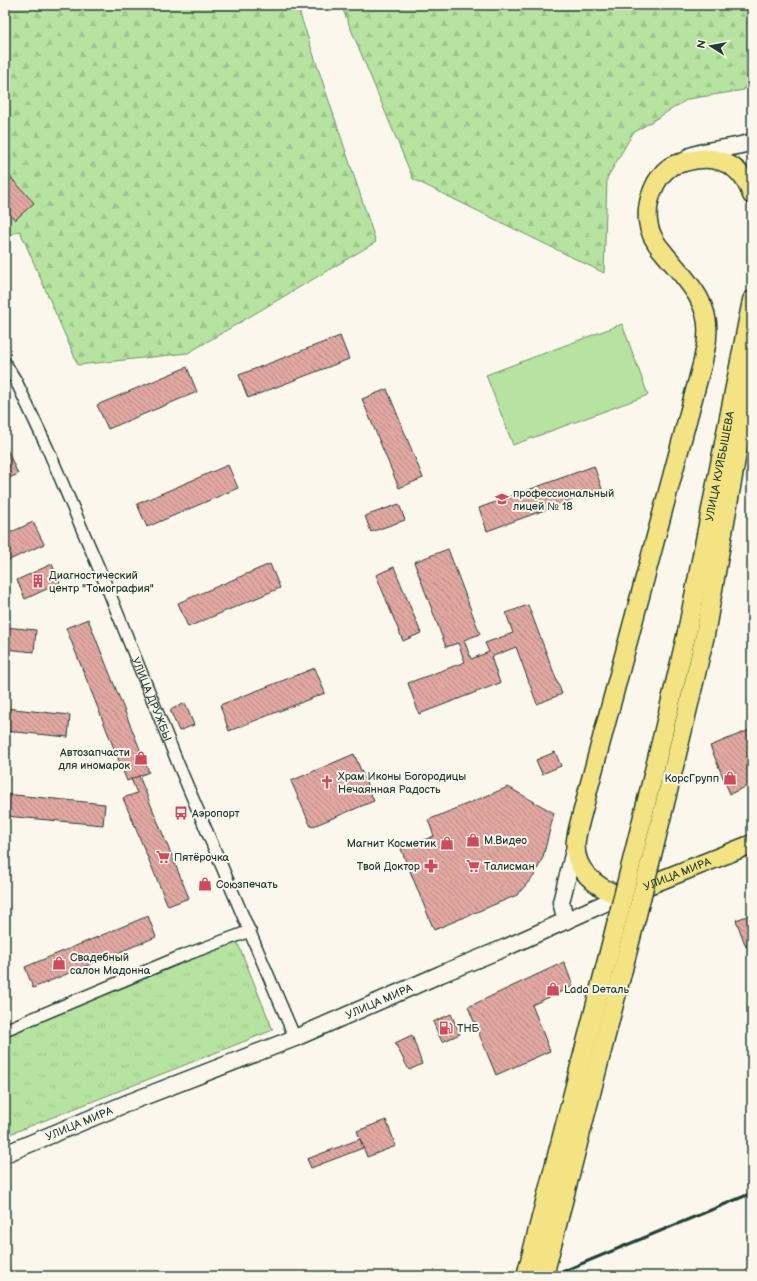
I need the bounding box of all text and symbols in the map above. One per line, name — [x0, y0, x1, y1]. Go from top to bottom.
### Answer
north arrow — [691, 26, 731, 66]
text: N — [695, 39, 709, 49]
street label: УЛИЦА КУЙБЫШЕВА — [703, 410, 737, 522]
place label: профессиональный лицей № 18 — [513, 487, 614, 513]
school or university icon: профессиональный лицей № 18 — [494, 491, 510, 507]
place label: Диагностический центр "Томография" — [49, 569, 154, 595]
building icon: Диагностический центр "Томография" — [30, 573, 46, 589]
street label: УЛИЦА ДРУЖБЫ — [129, 655, 174, 743]
place label: Автозапчасти для иномарок — [58, 746, 130, 772]
shop icon: Автозапчасти для иномарок — [133, 750, 149, 766]
place label: Храм Иконы Богородицы Нечаянная Радость — [338, 770, 466, 796]
shop icon: КорсГрупп — [722, 770, 738, 786]
place label: КорсГрупп — [664, 772, 719, 785]
church icon: Храм Иконы Богородицы Нечаянная Радость — [319, 774, 335, 790]
bus stop icon: Аэропорт — [173, 805, 189, 821]
place label: Аэропорт — [191, 807, 240, 820]
shop icon: М.Видео — [465, 832, 481, 848]
place label: М.Видео — [484, 834, 527, 847]
shop icon: Магнит Косметик — [439, 835, 455, 851]
place label: Магнит Косметик — [347, 837, 436, 850]
supermarket icon: Пятёрочка — [155, 849, 171, 865]
place label: Пятёрочка — [174, 851, 230, 864]
street label: УЛИЦА МИРА — [642, 855, 713, 893]
pharmacy icon: Твой Доктор — [423, 858, 439, 874]
supermarket icon: Талисман — [465, 858, 481, 874]
place label: Твой Доктор — [357, 860, 421, 873]
place label: Талисман — [484, 860, 535, 873]
shop icon: Союзпечать — [197, 876, 213, 892]
place label: Союзпечать — [216, 878, 278, 891]
place label: Свадебный салон Мадонна — [70, 951, 151, 977]
shop icon: Свадебный салон Мадонна — [51, 955, 67, 971]
street label: УЛИЦА МИРА — [344, 981, 415, 1022]
shop icon: Lada Dеталь — [545, 981, 561, 997]
place label: Lada Dеталь — [564, 983, 630, 996]
fuel station icon: ТНБ — [438, 1020, 454, 1036]
place label: ТНБ — [457, 1022, 480, 1035]
street label: УЛИЦА МИРА — [44, 1104, 115, 1143]

